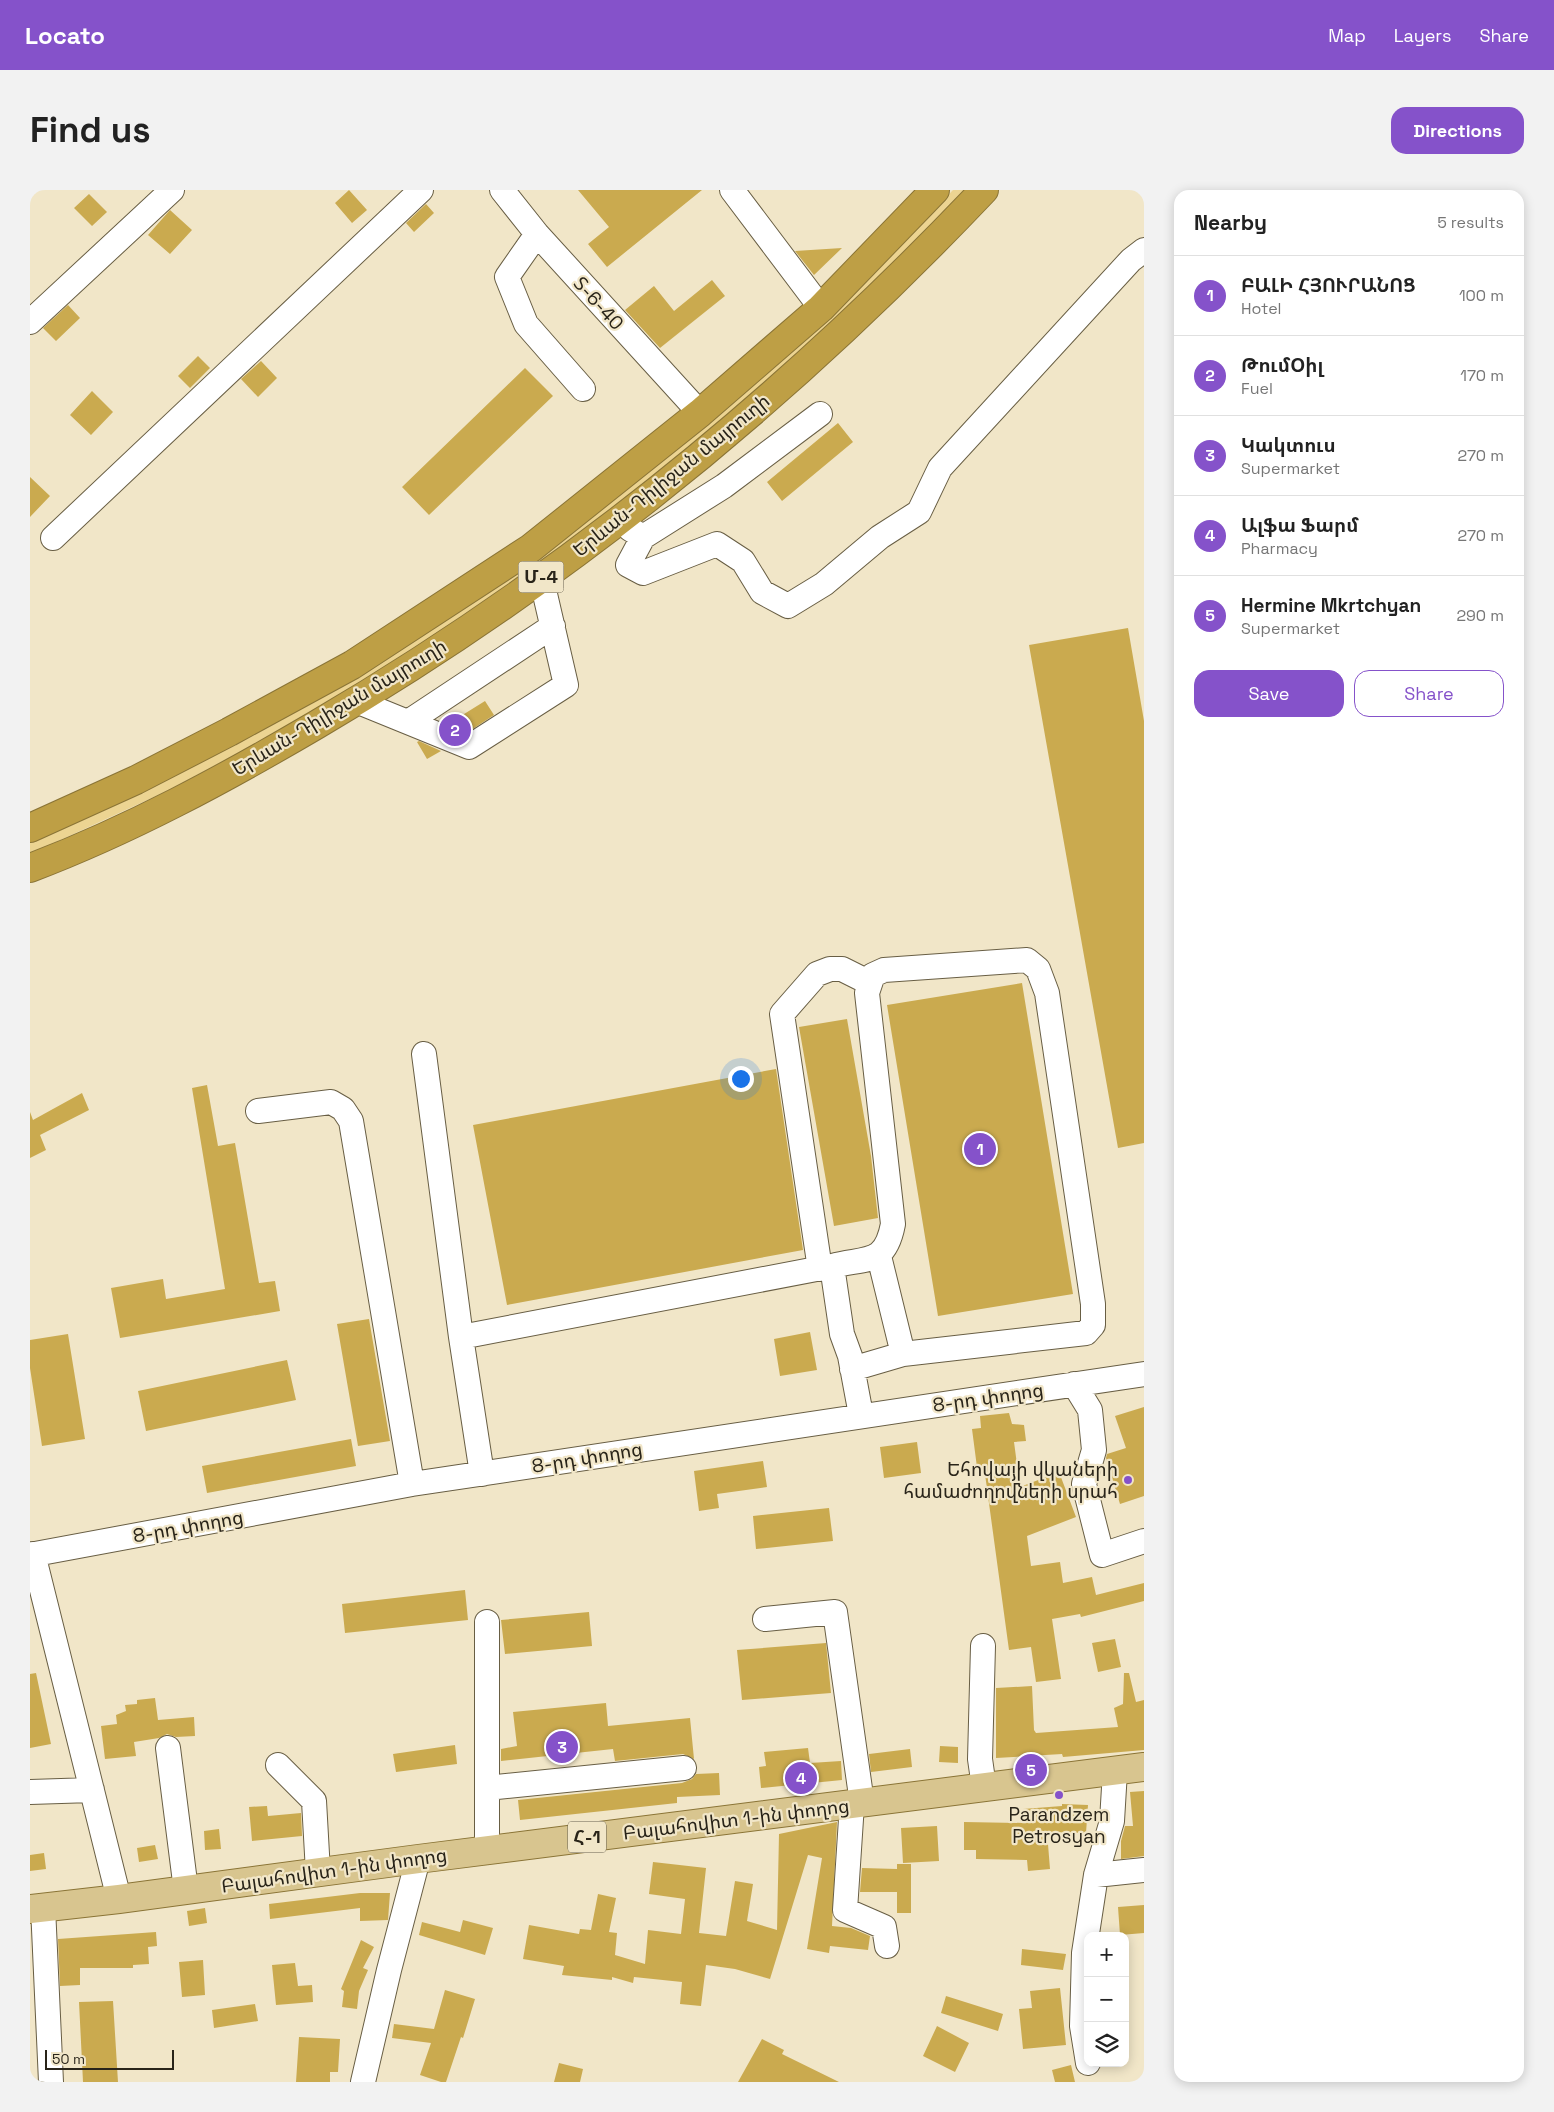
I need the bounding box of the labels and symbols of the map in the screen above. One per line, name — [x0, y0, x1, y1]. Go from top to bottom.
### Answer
street label: Տ-6-40 — [568, 271, 629, 335]
street label: Երևան-Դիլիջան մայրուղի — [568, 388, 775, 563]
road number: Մ-4 — [518, 562, 564, 592]
street label: Երևան-Դիլիջան մայրուղի — [227, 633, 451, 781]
pin: 2 — [439, 711, 471, 749]
your location — [728, 1066, 754, 1092]
pin: 1 — [964, 1130, 996, 1168]
street label: 8-րդ փողոց — [931, 1377, 1045, 1418]
street label: 8-րդ փողոց — [530, 1436, 644, 1479]
place label: Եհովայի վկաների համաժողովների սրահ — [903, 1457, 1118, 1504]
marker: Եհովայի վկաների համաժողովների սրահ — [1122, 1474, 1134, 1486]
street label: 8-րդ փողոց — [131, 1504, 245, 1548]
pin: 3 — [546, 1728, 578, 1766]
pin: 5 — [1015, 1751, 1047, 1789]
pin: 4 — [785, 1759, 817, 1797]
marker: Parandzem Petrosyan — [1053, 1789, 1065, 1801]
street label: Բալահովիտ 1-ին փողոց — [621, 1793, 851, 1846]
place label: Parandzem Petrosyan — [1009, 1802, 1109, 1849]
road number: Հ-1 — [568, 1821, 606, 1852]
street label: Բալահովիտ 1-ին փողոց — [220, 1842, 449, 1899]
scale bar — [45, 2047, 174, 2070]

